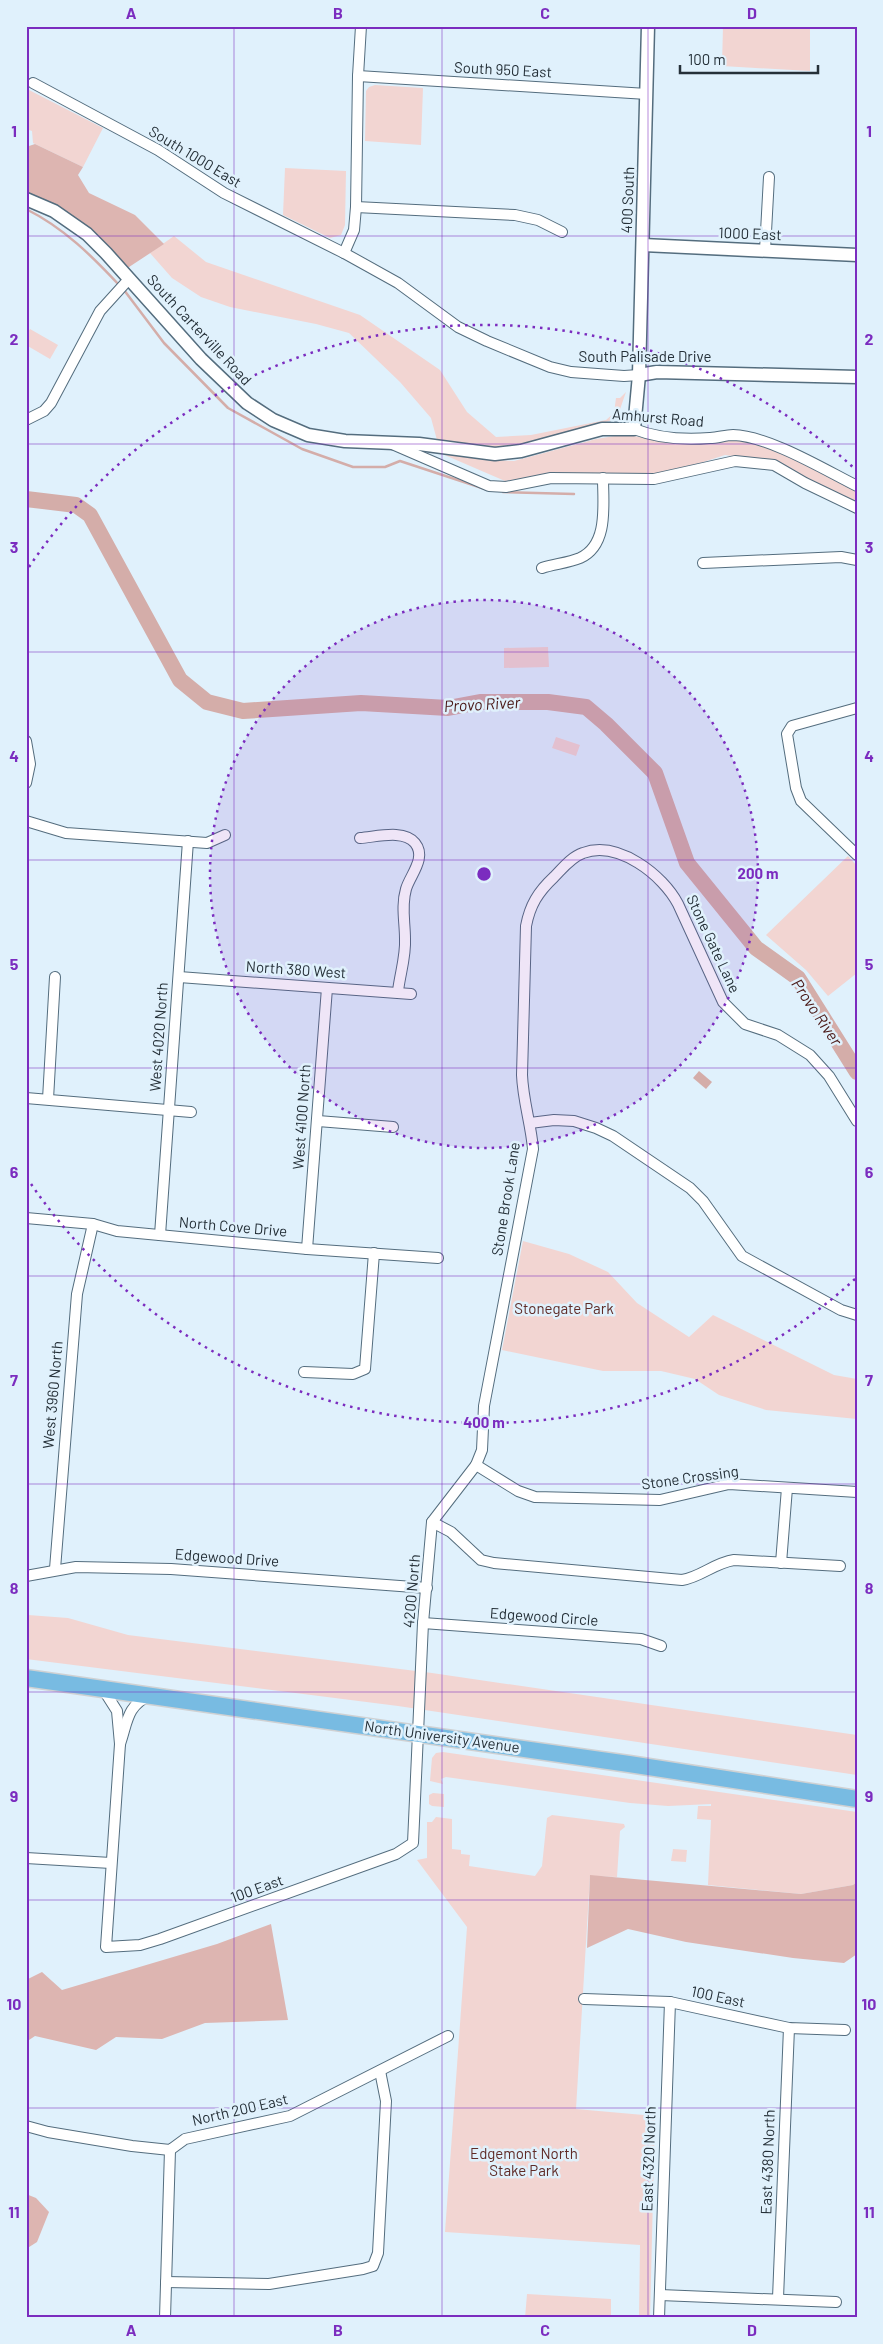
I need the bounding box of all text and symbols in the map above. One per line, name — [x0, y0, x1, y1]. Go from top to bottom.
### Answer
text: A — [126, 3, 137, 22]
text: B — [333, 3, 343, 22]
text: C — [540, 3, 550, 22]
text: D — [747, 3, 757, 22]
scale bar — [680, 42, 818, 74]
text: 100 m — [688, 50, 726, 68]
street label: South 950 East — [454, 57, 552, 81]
text: 1 — [11, 121, 17, 140]
street label: South 1000 East — [146, 121, 245, 191]
text: 1 — [866, 121, 872, 140]
street label: 400 South — [617, 166, 637, 234]
street label: 1000 East — [718, 223, 782, 243]
street label: South Carterville Road — [144, 270, 256, 388]
text: 2 — [10, 329, 19, 348]
text: 2 — [865, 329, 874, 348]
street label: South Palisade Drive — [579, 347, 711, 365]
street label: Amhurst Road — [612, 404, 705, 430]
text: 3 — [10, 537, 18, 556]
text: 3 — [865, 537, 873, 556]
water label: Provo River — [443, 692, 522, 715]
text: 4 — [9, 746, 19, 765]
text: 4 — [864, 746, 874, 765]
text: 200 m — [737, 864, 779, 882]
centre of rings — [475, 865, 493, 883]
street label: Stone Gate Lane — [683, 892, 745, 996]
text: 5 — [10, 954, 19, 973]
text: 5 — [865, 954, 874, 973]
street label: North 380 West — [245, 957, 347, 981]
water label: Provo River — [788, 975, 847, 1050]
street label: West 4020 North — [145, 982, 171, 1092]
street label: West 4100 North — [288, 1064, 314, 1170]
street label: Stone Brook Lane — [487, 1141, 523, 1257]
text: 6 — [10, 1162, 19, 1181]
text: 6 — [865, 1162, 874, 1181]
street label: North Cove Drive — [178, 1212, 288, 1240]
park label: Stonegate Park — [514, 1299, 614, 1317]
street label: West 3960 North — [38, 1340, 66, 1450]
text: 7 — [10, 1370, 18, 1389]
text: 7 — [865, 1370, 873, 1389]
text: 400 m — [463, 1413, 505, 1431]
street label: Stone Crossing — [640, 1461, 740, 1493]
street label: Edgewood Drive — [174, 1544, 280, 1570]
street label: 4200 North — [399, 1553, 423, 1628]
text: 8 — [10, 1578, 19, 1597]
text: 8 — [865, 1578, 874, 1597]
street label: Edgewood Circle — [489, 1603, 599, 1629]
street label: North University Avenue — [363, 1716, 521, 1756]
text: 9 — [10, 1786, 18, 1805]
text: 9 — [865, 1786, 873, 1805]
street label: 100 East — [228, 1870, 285, 1906]
street label: 100 East — [690, 1982, 747, 2011]
text: 10 — [7, 1994, 21, 2013]
text: 10 — [862, 1994, 876, 2013]
street label: North 200 East — [190, 2089, 290, 2129]
street label: East 4320 North — [637, 2106, 659, 2212]
street label: East 4380 North — [756, 2109, 778, 2215]
park label: Edgemont North Stake Park — [470, 2144, 578, 2179]
text: 11 — [8, 2202, 20, 2221]
text: 11 — [863, 2202, 875, 2221]
text: A — [126, 2320, 137, 2339]
text: B — [333, 2320, 343, 2339]
text: C — [540, 2320, 550, 2339]
text: D — [747, 2320, 757, 2339]

